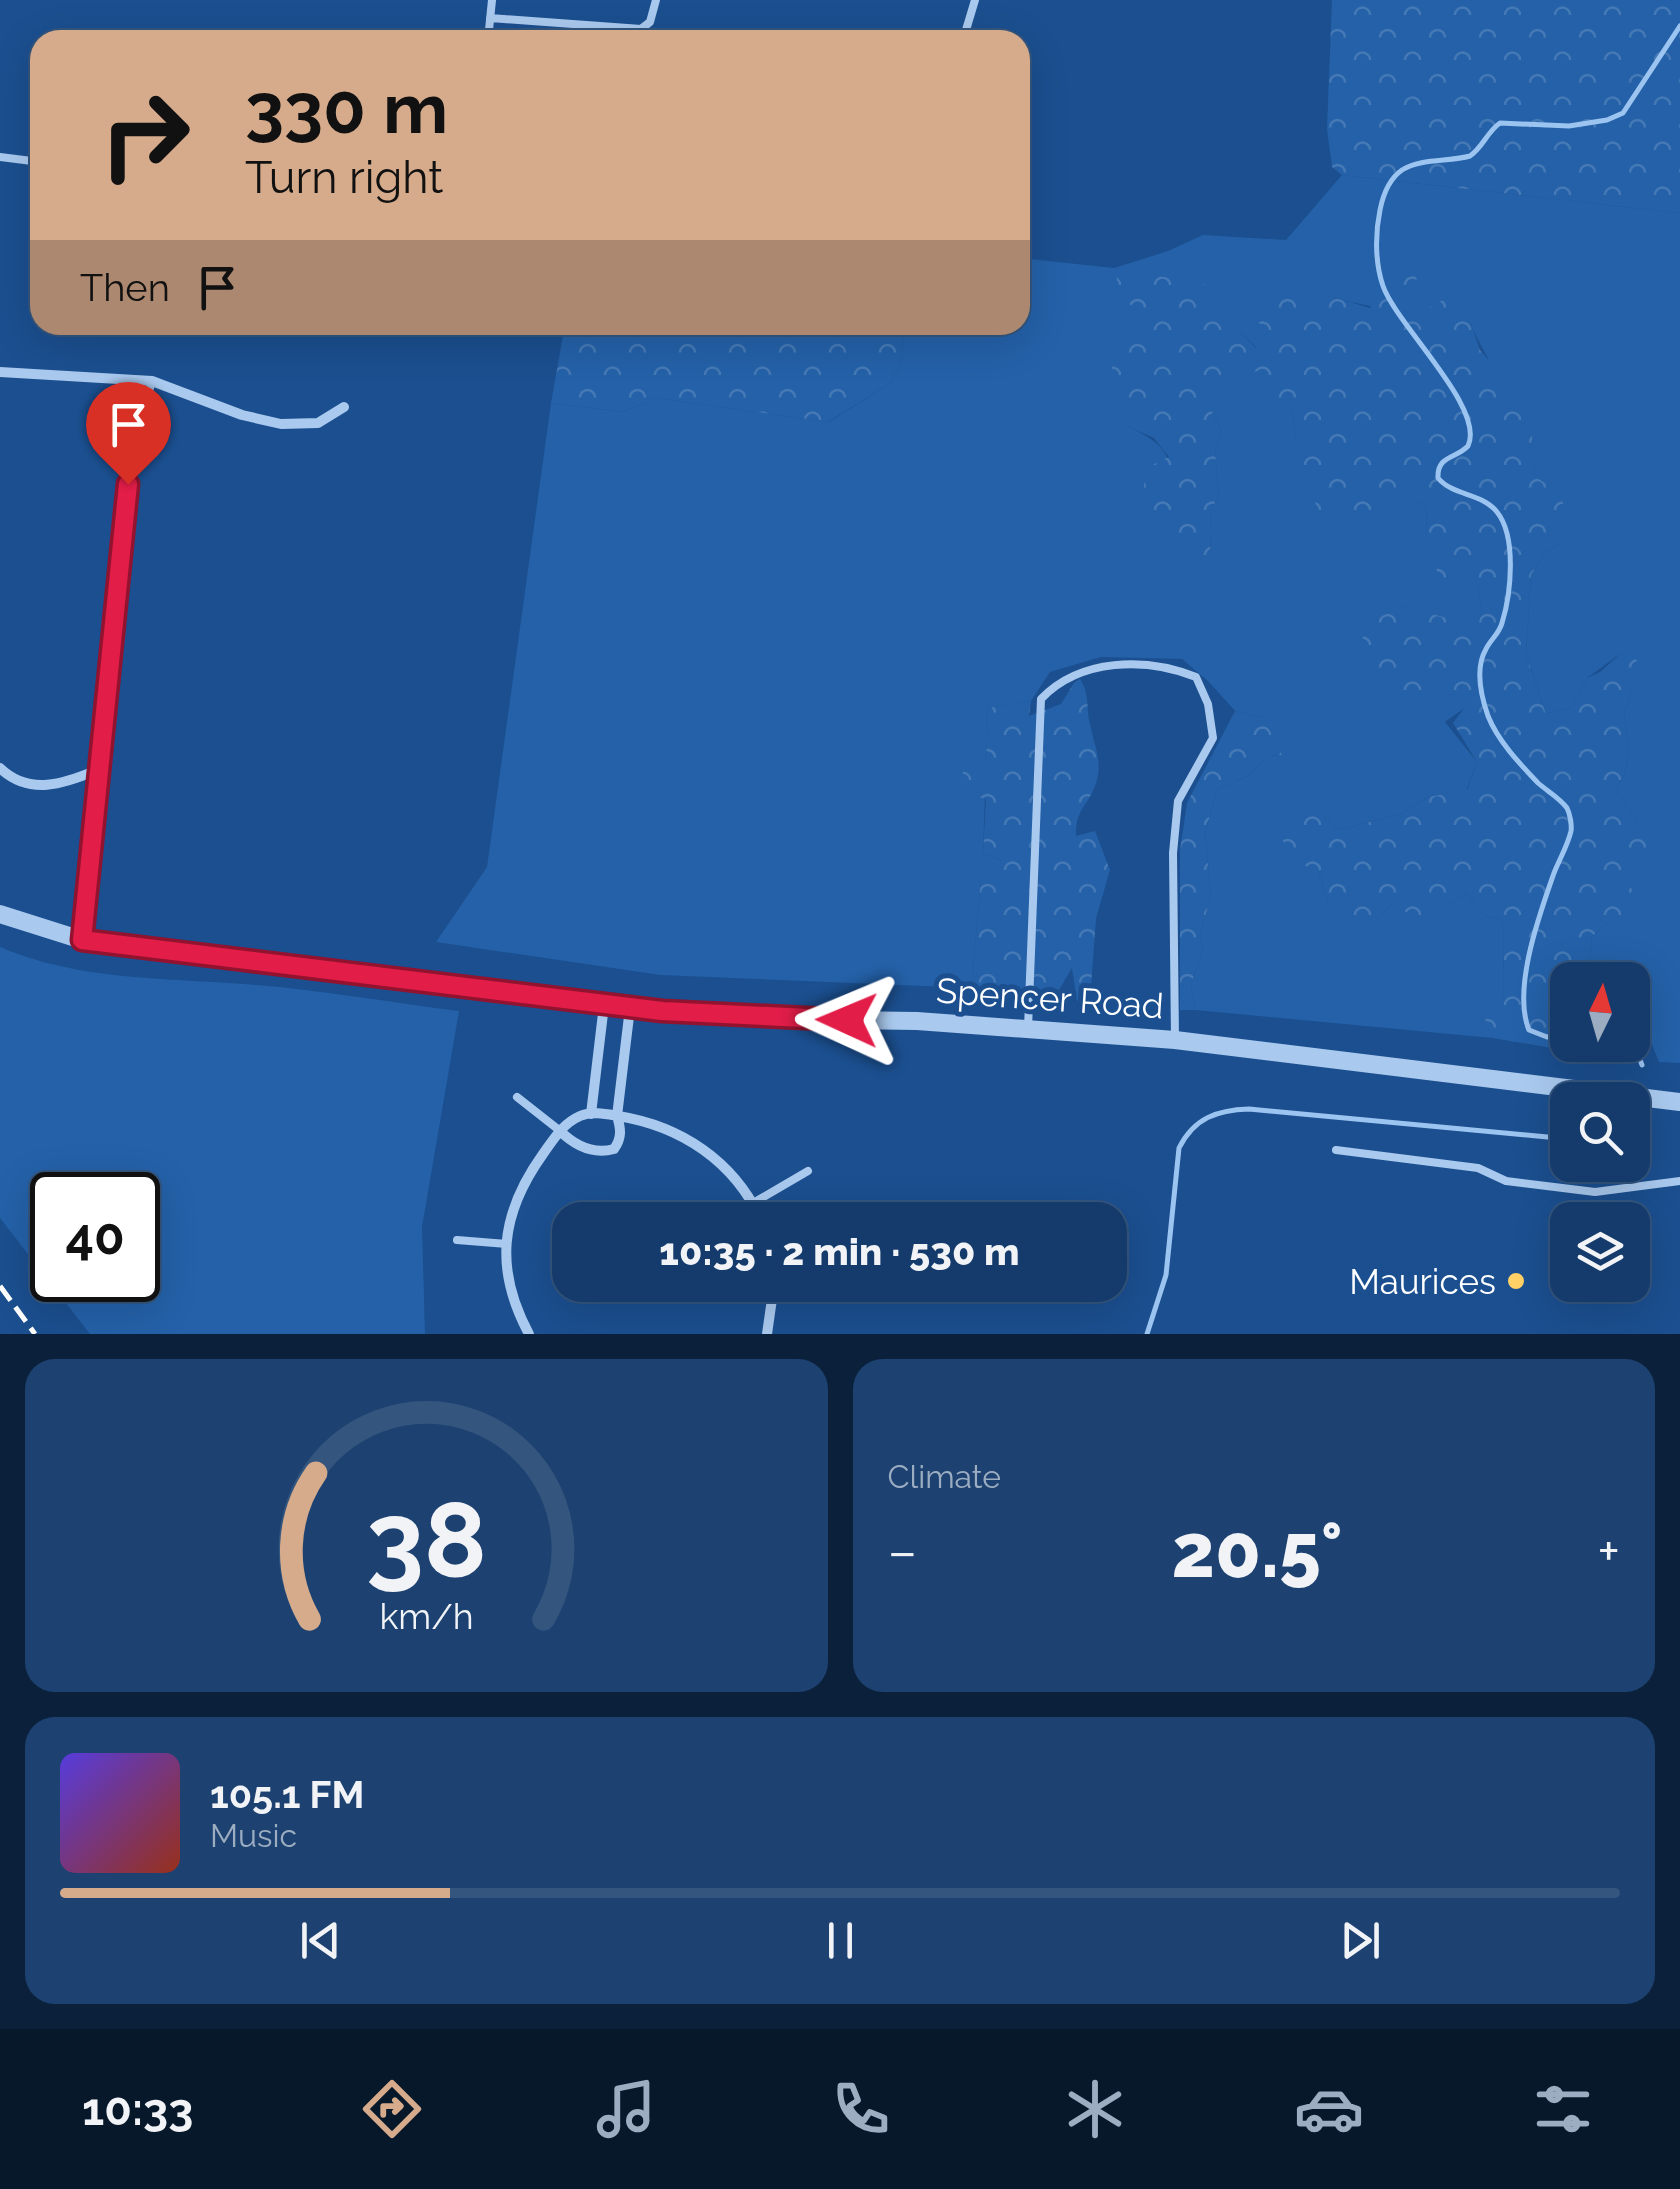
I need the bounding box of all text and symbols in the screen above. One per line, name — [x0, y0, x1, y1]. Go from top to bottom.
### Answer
text: 330 m — [245, 67, 448, 149]
icon: right — [80, 70, 210, 200]
text: Turn right — [245, 151, 443, 204]
icon: arrive — [190, 260, 245, 315]
text: Then — [80, 265, 170, 310]
pin — [86, 382, 171, 485]
icon: arrive — [101, 397, 156, 452]
north arrow — [1550, 962, 1650, 1062]
map controls — [1550, 962, 1650, 1302]
position arrow — [795, 968, 899, 1072]
street label: Spencer Road — [935, 970, 1165, 1026]
button: search — [1550, 1082, 1650, 1182]
speed limit sign: 40 — [30, 1172, 160, 1302]
button: layers — [1550, 1202, 1650, 1302]
text: 10:35 · 2 min · 530 m — [659, 1229, 1020, 1274]
place label: Maurices — [1349, 1261, 1496, 1302]
marker: Maurices — [1505, 1270, 1527, 1292]
text: Climate — [888, 1458, 1001, 1495]
text: 38 — [366, 1479, 487, 1601]
text: 20.5° — [1172, 1506, 1343, 1595]
text: − — [888, 1519, 917, 1584]
text: + — [1597, 1519, 1620, 1584]
text: km/h — [379, 1595, 473, 1637]
text: 105.1 FM — [210, 1772, 364, 1817]
text: Music — [210, 1817, 297, 1854]
icon: previous — [293, 1913, 348, 1968]
icon: pause — [813, 1913, 868, 1968]
icon: next — [1333, 1913, 1388, 1968]
icon: directions — [357, 2074, 427, 2144]
icon: music — [591, 2074, 661, 2144]
icon: phone — [826, 2074, 896, 2144]
icon: climate — [1060, 2074, 1130, 2144]
icon: car — [1294, 2074, 1364, 2144]
icon: filters — [1528, 2074, 1598, 2144]
text: 10:33 — [82, 2083, 193, 2136]

